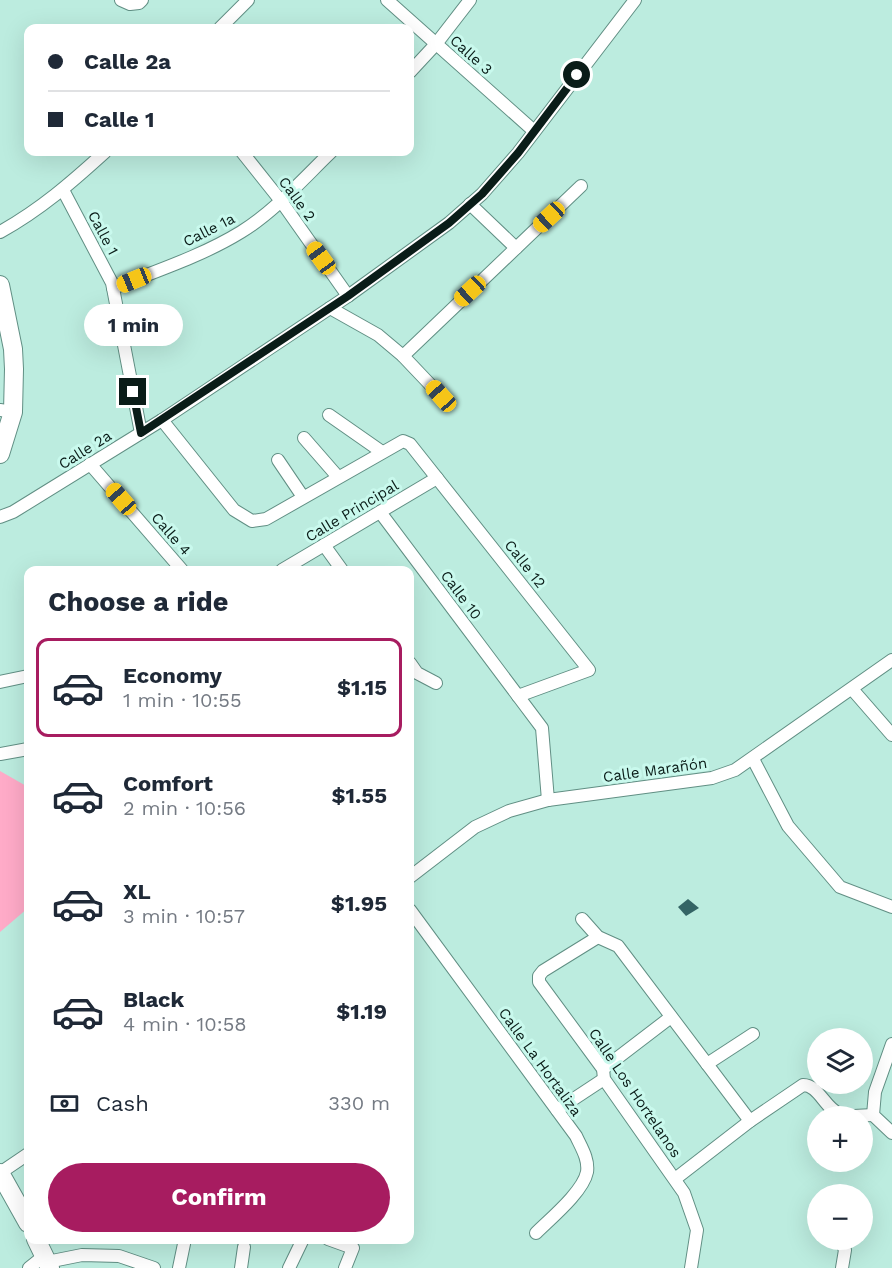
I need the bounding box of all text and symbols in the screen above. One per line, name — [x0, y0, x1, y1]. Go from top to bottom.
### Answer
street label: Calle 3 — [446, 31, 496, 79]
text: Calle 2a — [84, 49, 171, 74]
route start — [563, 61, 590, 88]
text: Calle 1 — [84, 107, 154, 132]
street label: Calle 2 — [275, 173, 319, 225]
car — [530, 198, 568, 236]
street label: Calle 1 — [84, 208, 122, 258]
street label: Calle 1a — [180, 209, 238, 251]
car — [303, 238, 339, 278]
car — [114, 265, 154, 295]
car — [451, 272, 489, 310]
callout: 1 min — [84, 305, 182, 347]
text: 1 min — [108, 313, 159, 337]
car — [422, 377, 460, 415]
route end — [119, 378, 146, 405]
street label: Calle 2a — [55, 426, 115, 473]
street label: Calle Principal — [302, 476, 402, 546]
car — [102, 480, 140, 518]
street label: Calle 4 — [148, 509, 194, 559]
street label: Calle 12 — [501, 536, 549, 592]
street label: Calle 10 — [437, 567, 485, 623]
text: Choose a ride — [48, 586, 228, 618]
icon: car — [51, 661, 105, 715]
text: Economy — [123, 663, 222, 688]
text: $1.15 — [337, 675, 387, 700]
text: 1 min · 10:55 — [123, 688, 242, 712]
street label: Calle Marañón — [602, 754, 708, 786]
icon: car — [51, 769, 105, 823]
text: Comfort — [123, 771, 213, 796]
text: $1.55 — [331, 783, 387, 808]
text: 2 min · 10:56 — [123, 796, 246, 820]
icon: car — [51, 877, 105, 931]
text: XL — [123, 879, 151, 904]
text: $1.95 — [331, 891, 387, 916]
text: 3 min · 10:57 — [123, 904, 245, 928]
icon: car — [51, 985, 105, 1039]
text: Black — [123, 987, 184, 1012]
text: $1.19 — [336, 999, 387, 1024]
street label: Calle La Hortaliza — [495, 1004, 586, 1120]
text: 4 min · 10:58 — [123, 1012, 247, 1036]
street label: Calle Los Hortelanos — [585, 1025, 685, 1161]
map controls — [807, 1028, 873, 1250]
button: layers — [807, 1028, 873, 1094]
icon: cash — [48, 1087, 81, 1120]
text: Cash — [96, 1091, 149, 1116]
text: 330 m — [328, 1091, 390, 1115]
button: + — [807, 1106, 873, 1172]
button: Confirm — [48, 1163, 390, 1232]
button: − — [807, 1184, 873, 1250]

